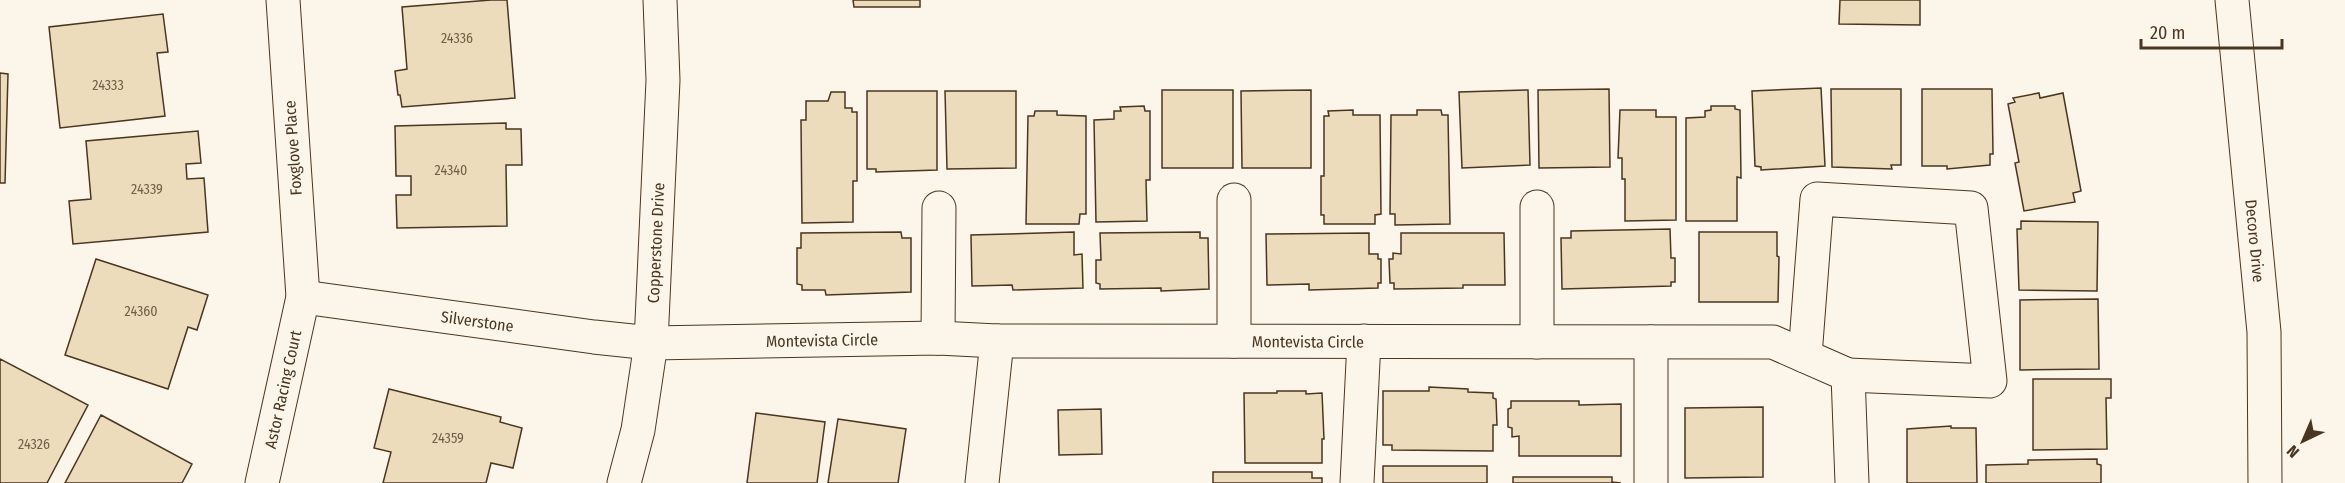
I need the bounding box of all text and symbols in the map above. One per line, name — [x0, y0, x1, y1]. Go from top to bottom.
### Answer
scale bar — [2141, 12, 2282, 50]
text: 20 m — [2150, 22, 2185, 44]
house number: 24336 — [441, 30, 473, 47]
house number: 24333 — [92, 77, 124, 94]
street label: Foxglove Place — [280, 100, 306, 196]
house number: 24340 — [435, 162, 467, 179]
house number: 24339 — [131, 181, 163, 198]
street label: Copperstone Drive — [643, 182, 668, 304]
street label: Decoro Drive — [2242, 198, 2269, 283]
house number: 24360 — [124, 303, 158, 320]
street label: Silverstone — [440, 307, 515, 335]
street label: Astor Racing Court — [260, 328, 305, 450]
street label: Montevista Circle — [766, 330, 878, 350]
street label: Montevista Circle — [1252, 332, 1364, 351]
north arrow — [2273, 411, 2333, 471]
house number: 24359 — [432, 430, 464, 447]
house number: 24326 — [18, 436, 50, 453]
text: N — [2283, 441, 2303, 462]

